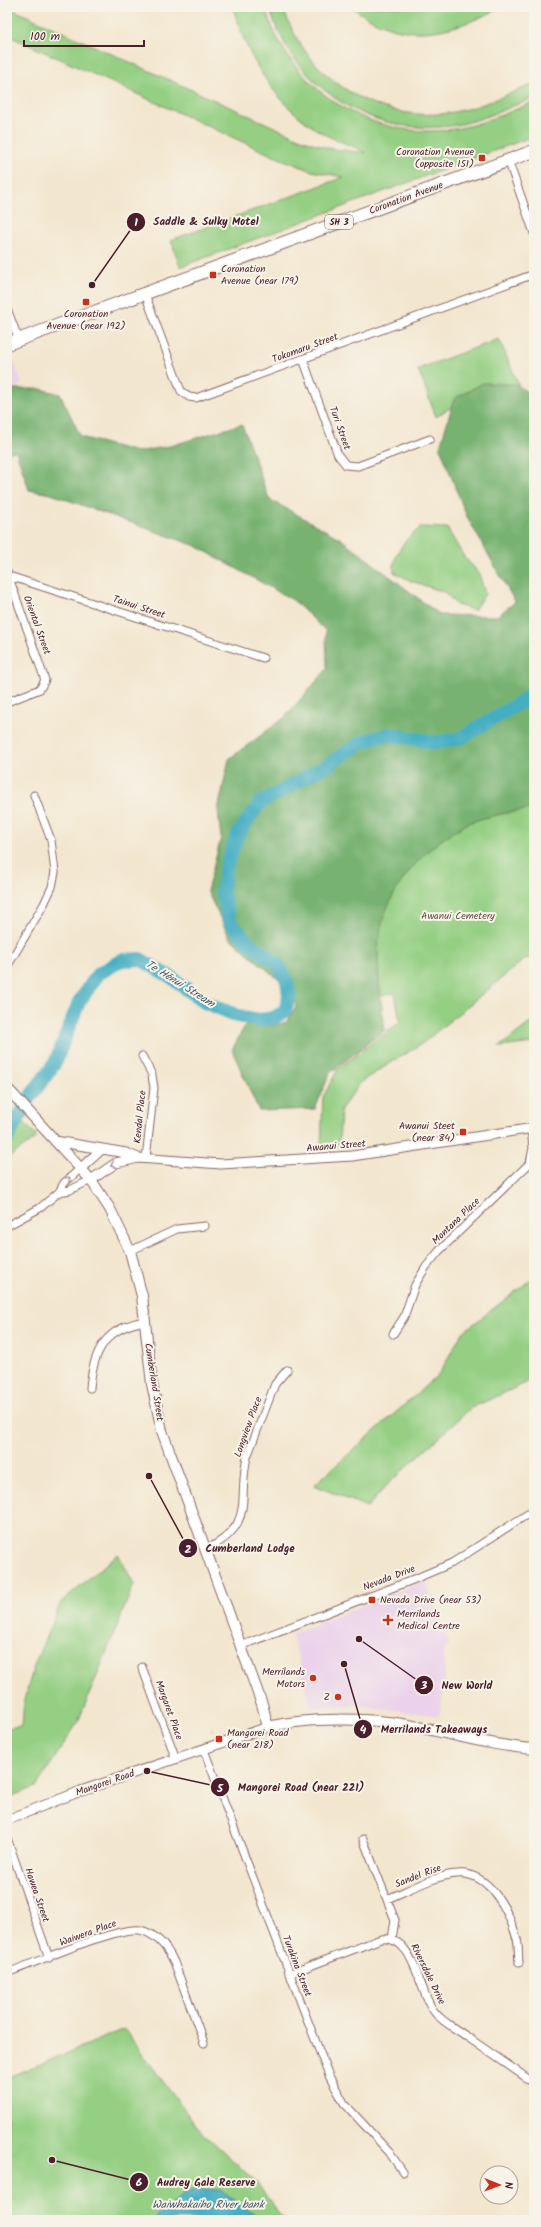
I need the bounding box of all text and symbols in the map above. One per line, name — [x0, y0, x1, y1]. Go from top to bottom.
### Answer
scale bar — [24, 22, 144, 48]
text: 100 m — [30, 27, 61, 46]
place label: Coronation Avenue (opposite 151) — [396, 144, 474, 172]
marker: Coronation Avenue (opposite 151) — [477, 153, 487, 163]
street label: Coronation Avenue — [367, 177, 446, 219]
callout: Saddle & Sulky Motel — [126, 210, 267, 233]
text: 1 — [134, 213, 138, 232]
text: Saddle & Sulky Motel — [153, 213, 259, 231]
road number: SH 3 — [325, 215, 353, 229]
place label: Coronation Avenue (near 179) — [221, 261, 299, 289]
marker: Coronation Avenue (near 179) — [208, 270, 218, 280]
marker: Coronation Avenue (near 192) — [81, 297, 91, 307]
place label: Coronation Avenue (near 192) — [46, 306, 126, 334]
street label: Tokomaru Street — [270, 329, 340, 367]
street label: Turi Street — [325, 404, 355, 452]
street label: Tainui Street — [111, 591, 167, 623]
street label: Oriental Street — [19, 593, 55, 657]
park label: Awanui Cemetery — [421, 908, 495, 924]
water label: Te Hēnui Stream — [142, 956, 219, 1013]
street label: Kendal Place — [129, 1089, 151, 1144]
place label: Awanui Steet (near 84) — [399, 1118, 455, 1146]
marker: Awanui Steet (near 84) — [458, 1127, 468, 1137]
street label: Awanui Street — [306, 1135, 366, 1157]
one-way arrow — [109, 1160, 117, 1168]
one-way arrow — [63, 1176, 71, 1184]
street label: Montana Place — [428, 1193, 484, 1248]
street label: Cumberland Street — [140, 1342, 168, 1422]
street label: Longview Place — [230, 1394, 267, 1460]
callout: Cumberland Lodge — [178, 1537, 303, 1560]
text: 2 — [185, 1540, 192, 1559]
text: Cumberland Lodge — [205, 1540, 295, 1558]
street label: Nevada Drive — [361, 1561, 418, 1595]
place label: Nevada Drive (near 53) — [380, 1592, 482, 1608]
marker: Nevada Drive (near 53) — [367, 1595, 377, 1605]
place label: Merrilands Medical Centre — [397, 1606, 460, 1634]
marker: Merrilands Medical Centre — [382, 1614, 394, 1626]
place label: Merrilands Motors — [262, 1664, 306, 1692]
marker: Merrilands Motors — [308, 1673, 318, 1683]
callout: New World — [414, 1674, 500, 1697]
text: 3 — [420, 1676, 428, 1695]
text: New World — [442, 1677, 493, 1695]
street label: Margaret Place — [151, 1678, 187, 1743]
place label: Z — [324, 1689, 330, 1705]
marker: Z — [333, 1692, 343, 1702]
callout: Merrilands Takeaways — [353, 1717, 495, 1740]
text: 4 — [360, 1720, 367, 1739]
text: Merrilands Takeaways — [381, 1721, 488, 1739]
place label: Mangorei Road (near 218) — [227, 1725, 289, 1753]
marker: Mangorei Road (near 218) — [214, 1734, 224, 1744]
street label: Mangorei Road — [73, 1765, 138, 1801]
callout: Mangorei Road (near 221) — [210, 1776, 372, 1799]
text: 5 — [216, 1779, 224, 1798]
text: Mangorei Road (near 221) — [238, 1779, 364, 1797]
street label: Sandel Rise — [393, 1860, 444, 1892]
street label: Hawea Street — [20, 1866, 54, 1925]
street label: Waiwera Place — [57, 1915, 119, 1951]
street label: Turakina Street — [278, 1933, 316, 1999]
street label: Riversdale Drive — [406, 1941, 450, 2008]
north arrow — [479, 2165, 519, 2205]
callout: Audrey Gale Reserve — [129, 2170, 263, 2193]
text: 6 — [136, 2173, 143, 2192]
text: Audrey Gale Reserve — [157, 2174, 256, 2192]
text: N — [499, 2182, 517, 2189]
water label: Waiwhakaiho River bank — [152, 2196, 266, 2214]

